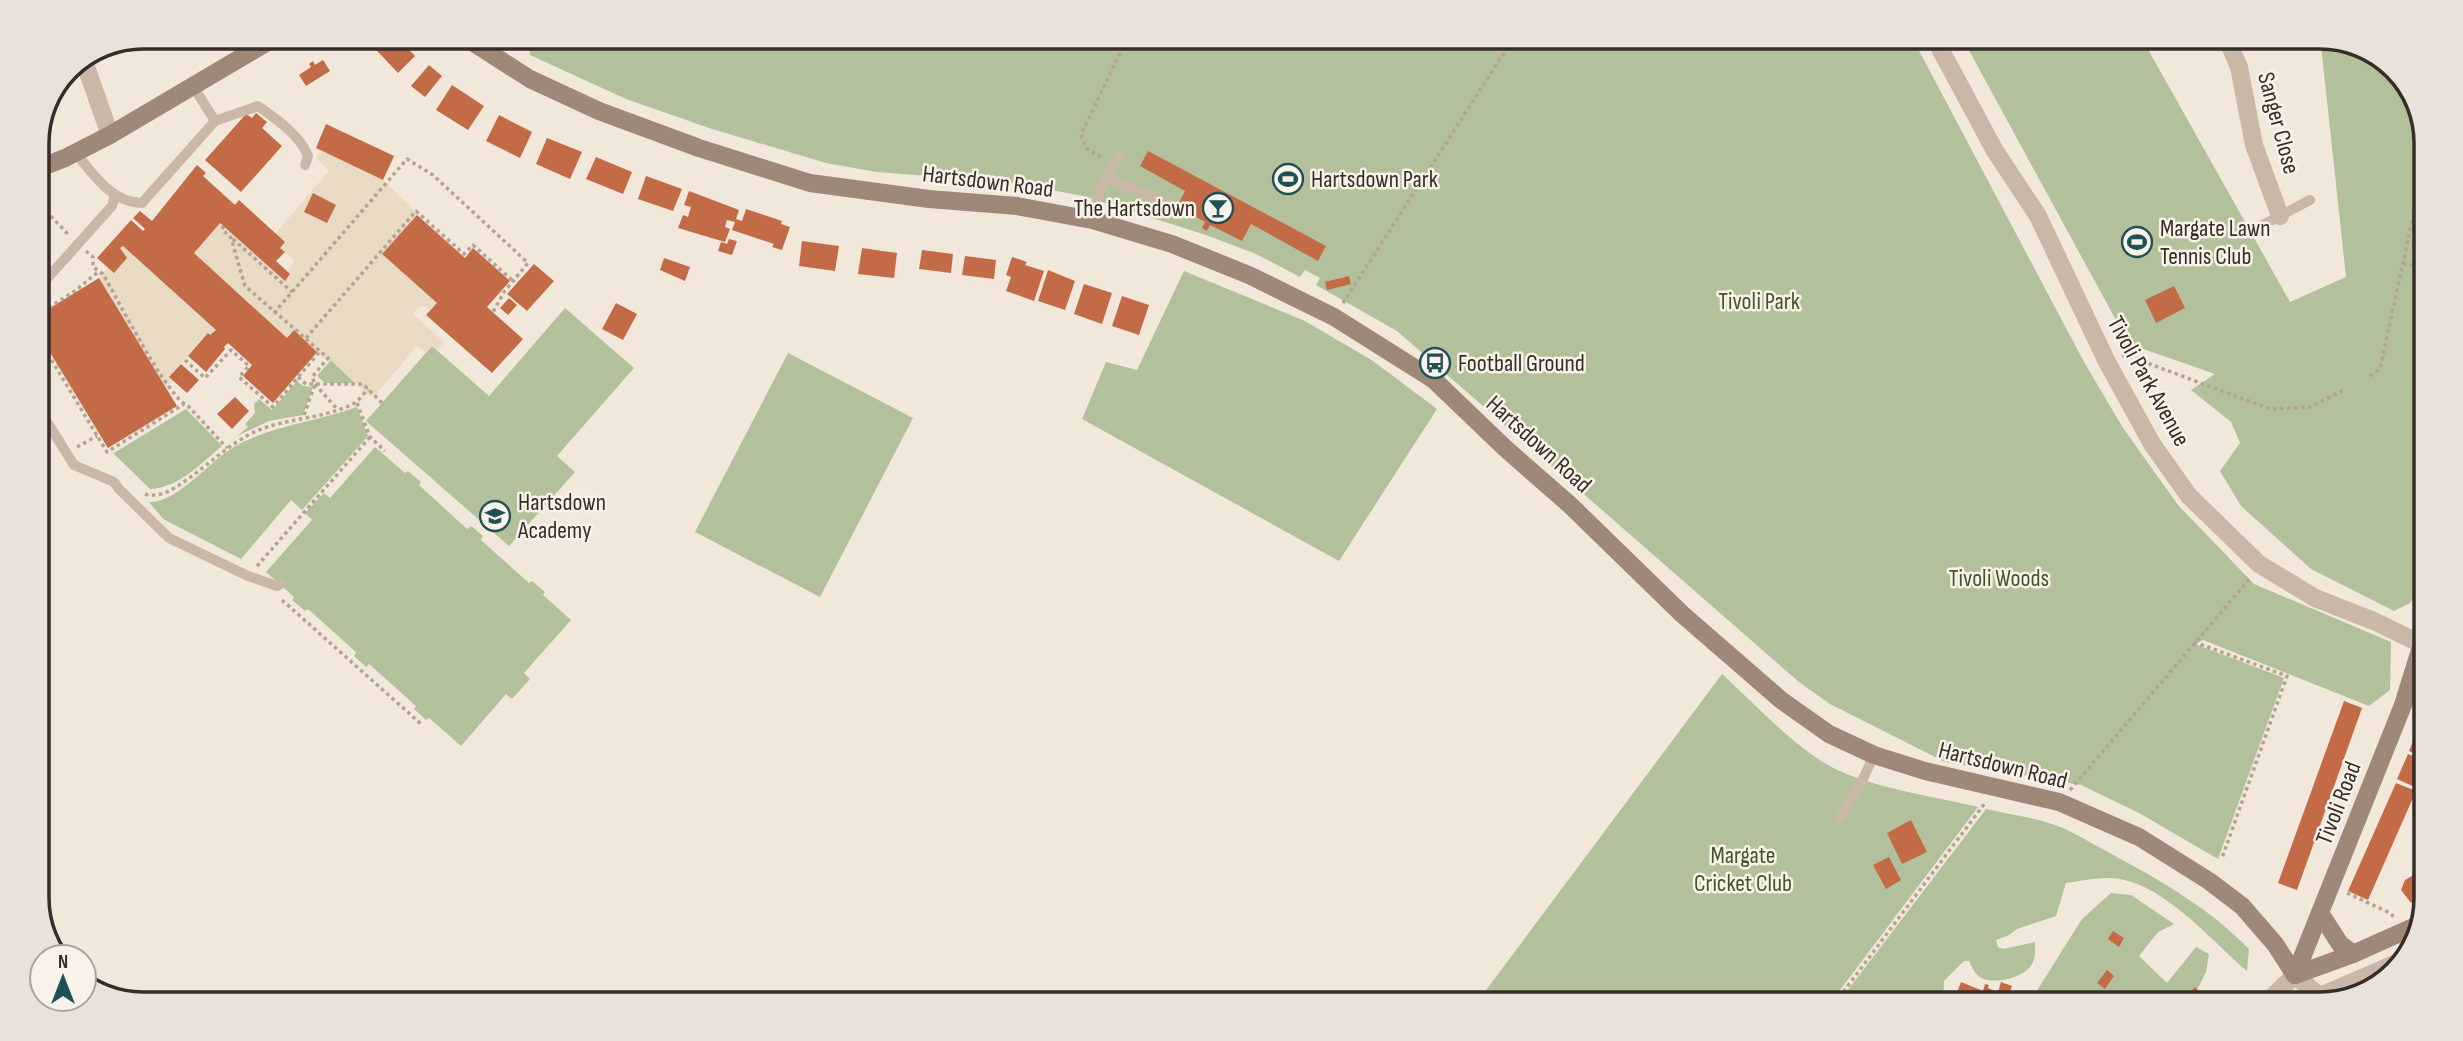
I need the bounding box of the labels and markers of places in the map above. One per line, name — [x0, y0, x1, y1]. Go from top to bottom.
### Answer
sports icon: Hartsdown Park — [1271, 162, 1305, 196]
place label: Hartsdown Park — [1311, 165, 1438, 194]
bar icon: The Hartsdown — [1201, 191, 1235, 225]
place label: The Hartsdown — [1074, 194, 1195, 223]
place label: Margate Lawn Tennis Club — [2160, 214, 2271, 271]
sports icon: Margate Lawn Tennis Club — [2120, 225, 2154, 259]
bus stop icon: Football Ground — [1418, 346, 1452, 380]
place label: Football Ground — [1458, 349, 1585, 378]
place label: Hartsdown Academy — [517, 488, 606, 545]
school or university icon: Hartsdown Academy — [478, 499, 512, 533]

